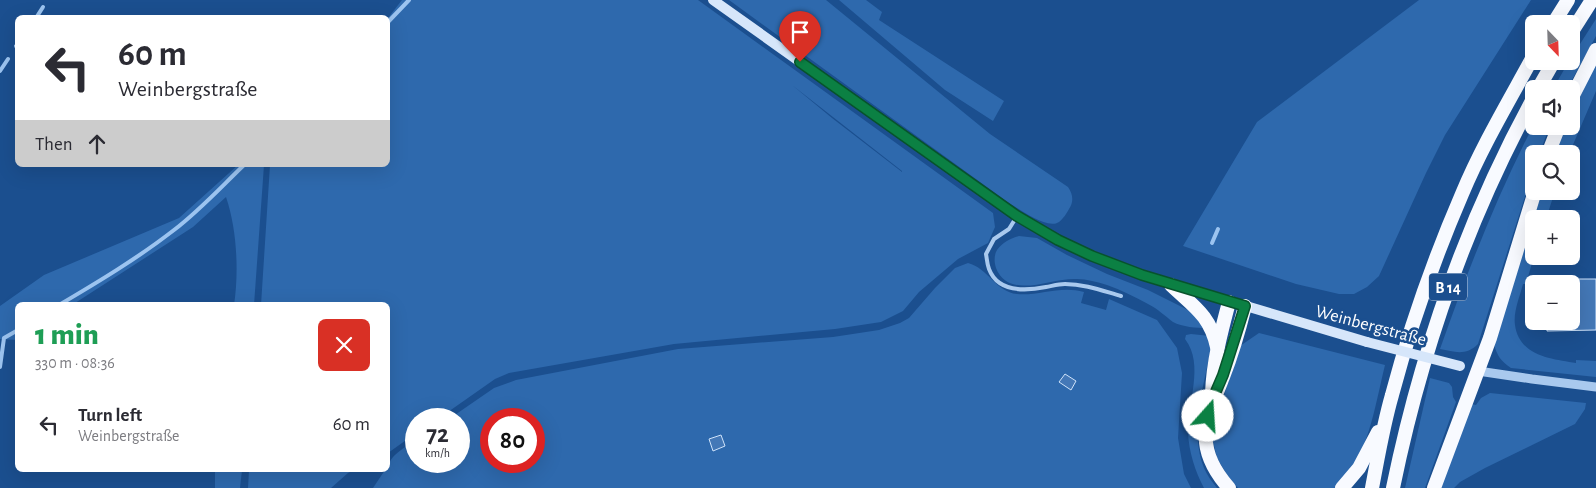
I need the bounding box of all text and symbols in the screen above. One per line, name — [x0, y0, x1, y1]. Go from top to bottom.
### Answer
pin — [779, 11, 821, 62]
north arrow — [1525, 15, 1580, 70]
map controls — [1525, 15, 1580, 330]
icon: arrive — [786, 18, 814, 46]
icon: left — [35, 35, 100, 100]
text: 60 m — [118, 37, 187, 72]
text: Weinbergstraße — [118, 78, 257, 100]
button: sound — [1525, 80, 1580, 135]
icon: ahead — [83, 130, 111, 158]
text: Then — [35, 135, 73, 154]
button: search — [1525, 145, 1580, 200]
button: + — [1525, 210, 1580, 265]
road number: B 14 — [1429, 274, 1467, 300]
button: − — [1525, 275, 1580, 330]
street label: Weinbergstraße — [1313, 303, 1428, 349]
button: close — [318, 319, 370, 371]
text: 1 min — [35, 320, 99, 350]
text: 330 m · 08:36 — [35, 355, 115, 371]
position arrow — [1181, 389, 1233, 441]
text: Turn left — [78, 406, 142, 425]
speed limit sign: 80 — [480, 408, 545, 473]
icon: left — [35, 411, 63, 439]
text: 60 m — [333, 415, 370, 434]
text: 72 — [426, 422, 449, 447]
text: Weinbergstraße — [78, 428, 179, 444]
text: km/h — [425, 447, 450, 459]

